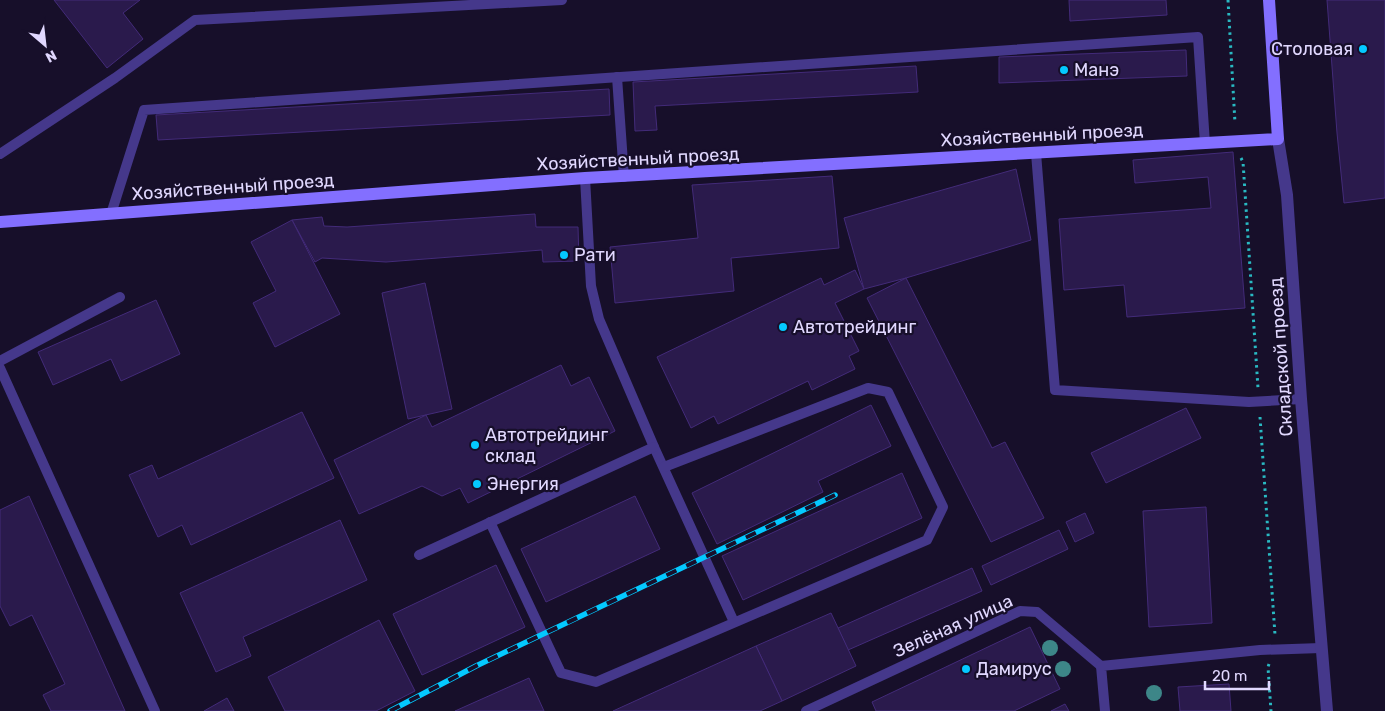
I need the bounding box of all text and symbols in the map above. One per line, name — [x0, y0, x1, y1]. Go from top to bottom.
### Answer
north arrow — [20, 20, 70, 70]
place label: Столовая — [1271, 38, 1353, 60]
marker: Столовая — [1357, 43, 1369, 55]
text: N — [42, 46, 59, 66]
place label: Манэ — [1074, 59, 1119, 81]
marker: Манэ — [1058, 64, 1070, 76]
street label: Хозяйственный проезд — [940, 119, 1144, 151]
street label: Хозяйственный проезд — [536, 143, 740, 175]
street label: Хозяйственный проезд — [131, 169, 335, 205]
place label: Рати — [574, 244, 616, 266]
marker: Рати — [558, 249, 570, 261]
street label: Складской проезд — [1264, 276, 1298, 437]
place label: Автотрейдинг — [793, 316, 916, 338]
marker: Автотрейдинг — [777, 321, 789, 333]
place label: Автотрейдинг склад — [485, 424, 608, 467]
marker: Автотрейдинг склад — [469, 439, 481, 451]
place label: Энергия — [487, 473, 559, 495]
marker: Энергия — [471, 478, 483, 490]
street label: Зелёная улица — [890, 590, 1016, 662]
place label: Дамирус — [976, 658, 1052, 680]
scale bar — [1205, 658, 1269, 690]
marker: Дамирус — [960, 663, 972, 675]
text: 20 m — [1212, 667, 1247, 685]

